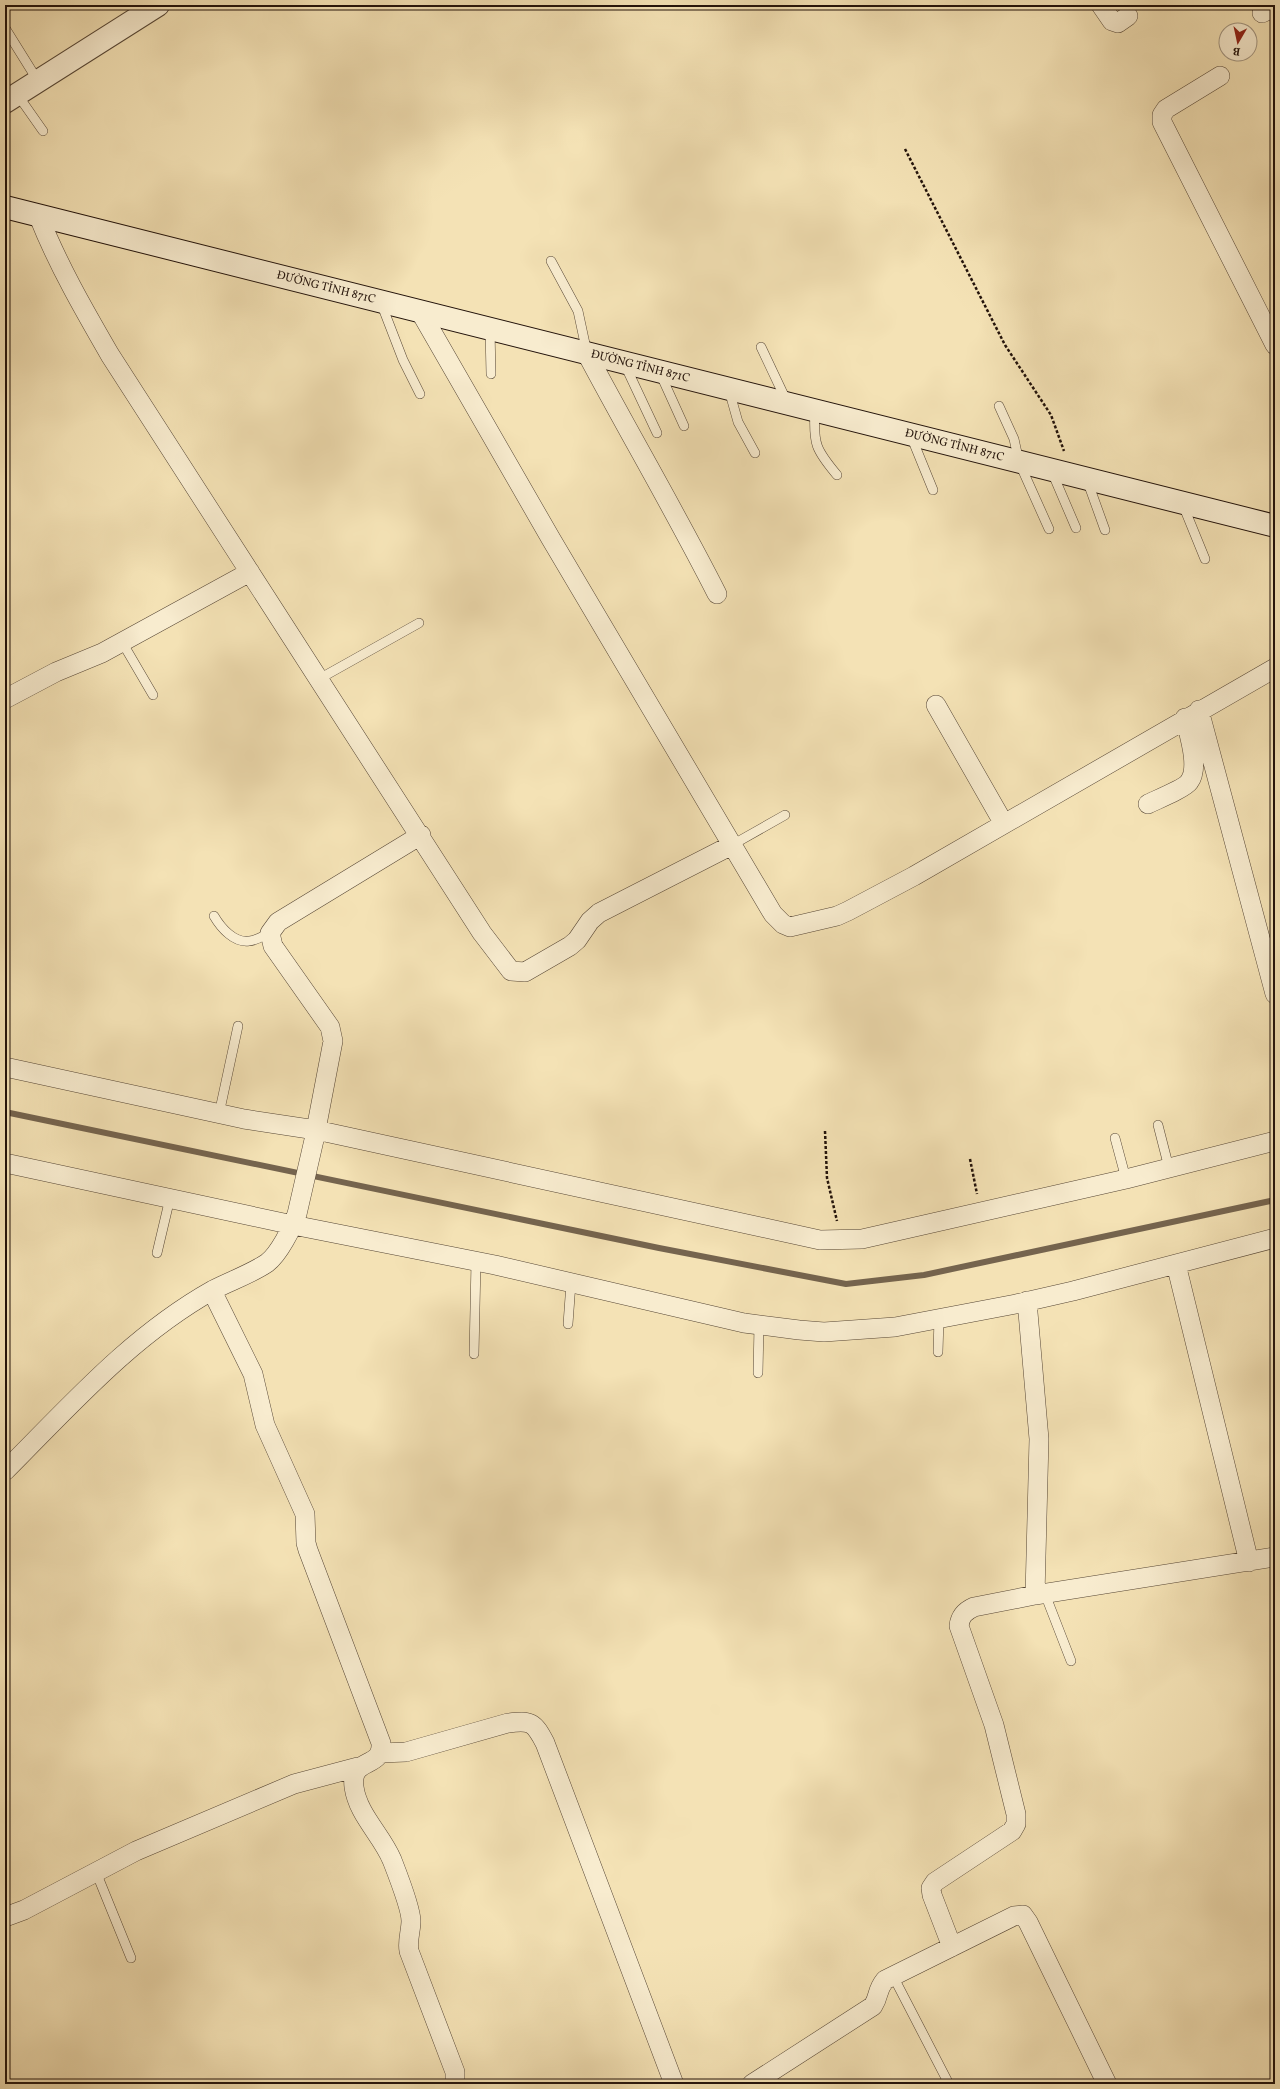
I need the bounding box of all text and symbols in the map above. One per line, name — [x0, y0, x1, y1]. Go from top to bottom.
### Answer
north arrow — [1218, 22, 1258, 62]
text: B — [1232, 42, 1241, 58]
street label: ĐƯỜNG TỈNH 871C — [275, 267, 378, 308]
street label: ĐƯỜNG TỈNH 871C — [589, 346, 692, 387]
street label: ĐƯỜNG TỈNH 871C — [903, 425, 1006, 466]

